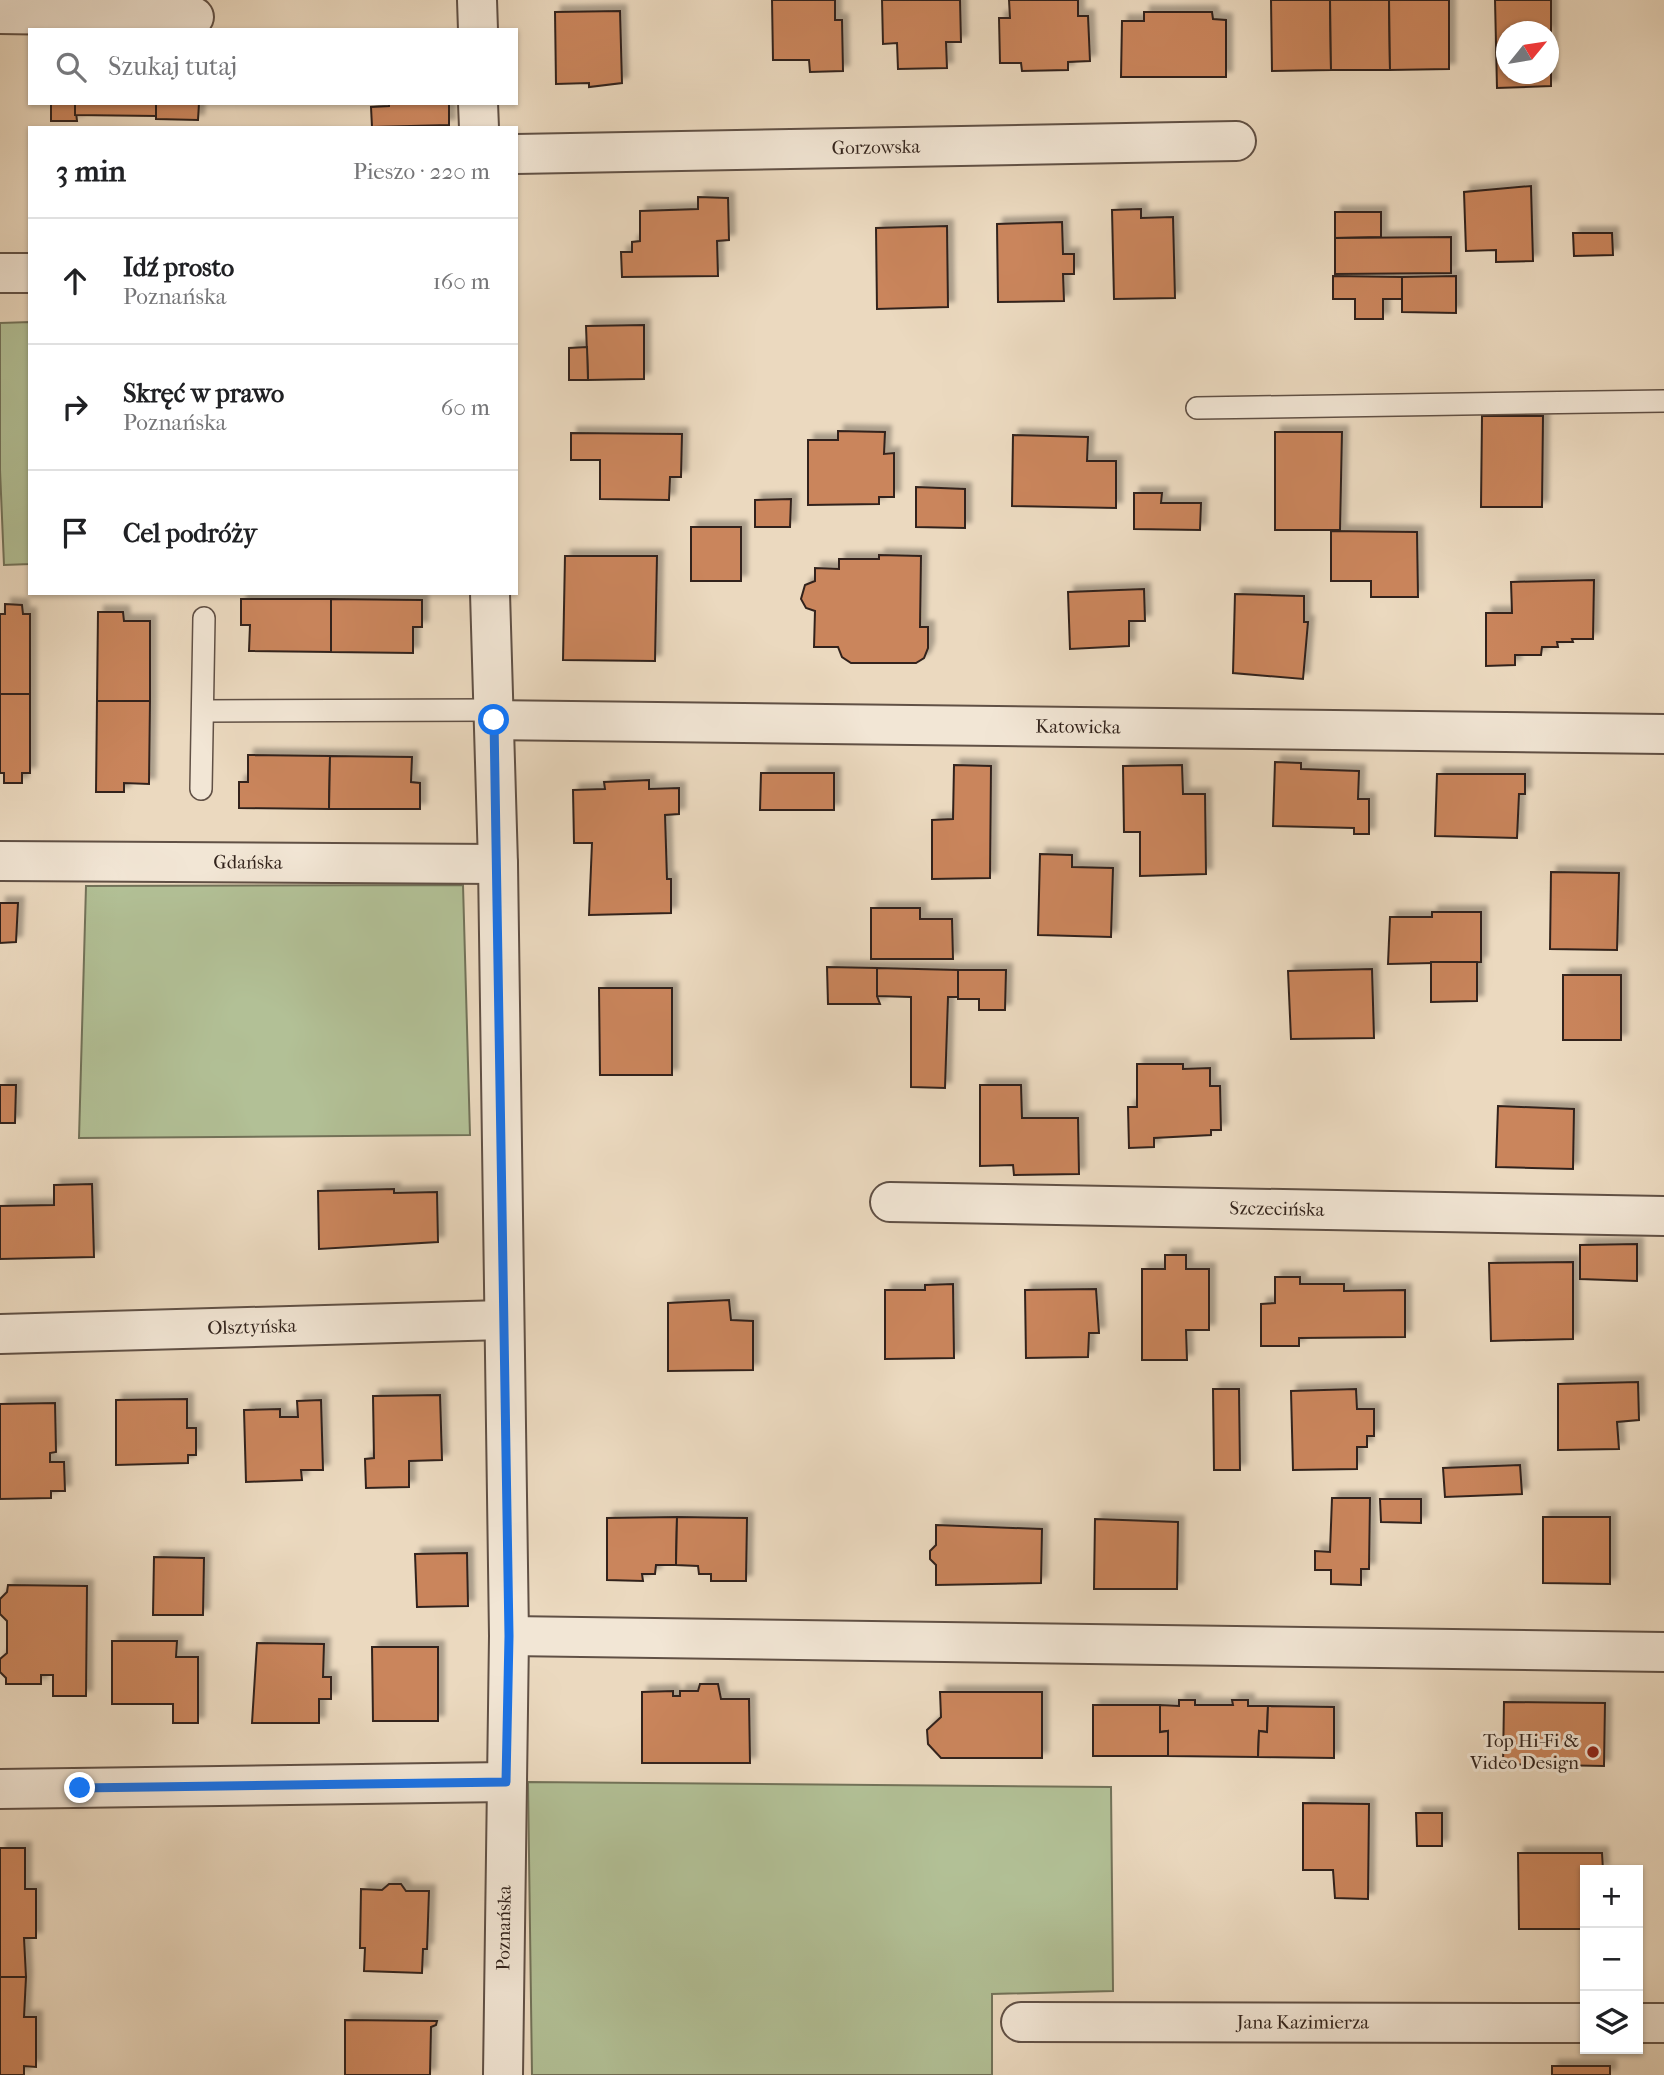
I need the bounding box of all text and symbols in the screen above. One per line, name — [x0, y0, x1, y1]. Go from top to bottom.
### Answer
north arrow — [1496, 21, 1559, 84]
search box — [28, 28, 518, 105]
icon: search — [52, 48, 90, 86]
text: Szukaj tutaj — [108, 51, 237, 82]
street label: Gorzowska — [832, 136, 921, 159]
text: 3 min — [56, 154, 126, 189]
text: Pieszo · 220 m — [353, 158, 490, 185]
text: Idź prosto — [123, 252, 234, 283]
icon: ahead — [56, 262, 94, 300]
text: 160 m — [433, 268, 490, 295]
text: Poznańska — [123, 283, 226, 310]
text: Skręć w prawo — [123, 378, 284, 409]
icon: right — [56, 388, 94, 426]
text: 60 m — [441, 394, 490, 421]
text: Poznańska — [123, 409, 226, 436]
icon: arrive — [56, 514, 94, 552]
text: Cel podróży — [123, 518, 257, 549]
route start — [478, 704, 509, 735]
street label: Katowicka — [1035, 715, 1121, 739]
street label: Gdańska — [213, 851, 283, 874]
street label: Szczecińska — [1229, 1197, 1325, 1221]
street label: Olsztyńska — [207, 1315, 297, 1339]
place label: Top Hi-Fi & Video Design — [1469, 1730, 1579, 1774]
marker: Top Hi-Fi & Video Design — [1585, 1744, 1601, 1760]
route end — [64, 1772, 95, 1803]
map controls — [1580, 1865, 1643, 2054]
button: + — [1580, 1865, 1643, 1928]
street label: Poznańska — [492, 1885, 516, 1971]
button: − — [1580, 1928, 1643, 1991]
button: layers — [1580, 1991, 1643, 2054]
street label: Jana Kazimierza — [1235, 2011, 1369, 2034]

